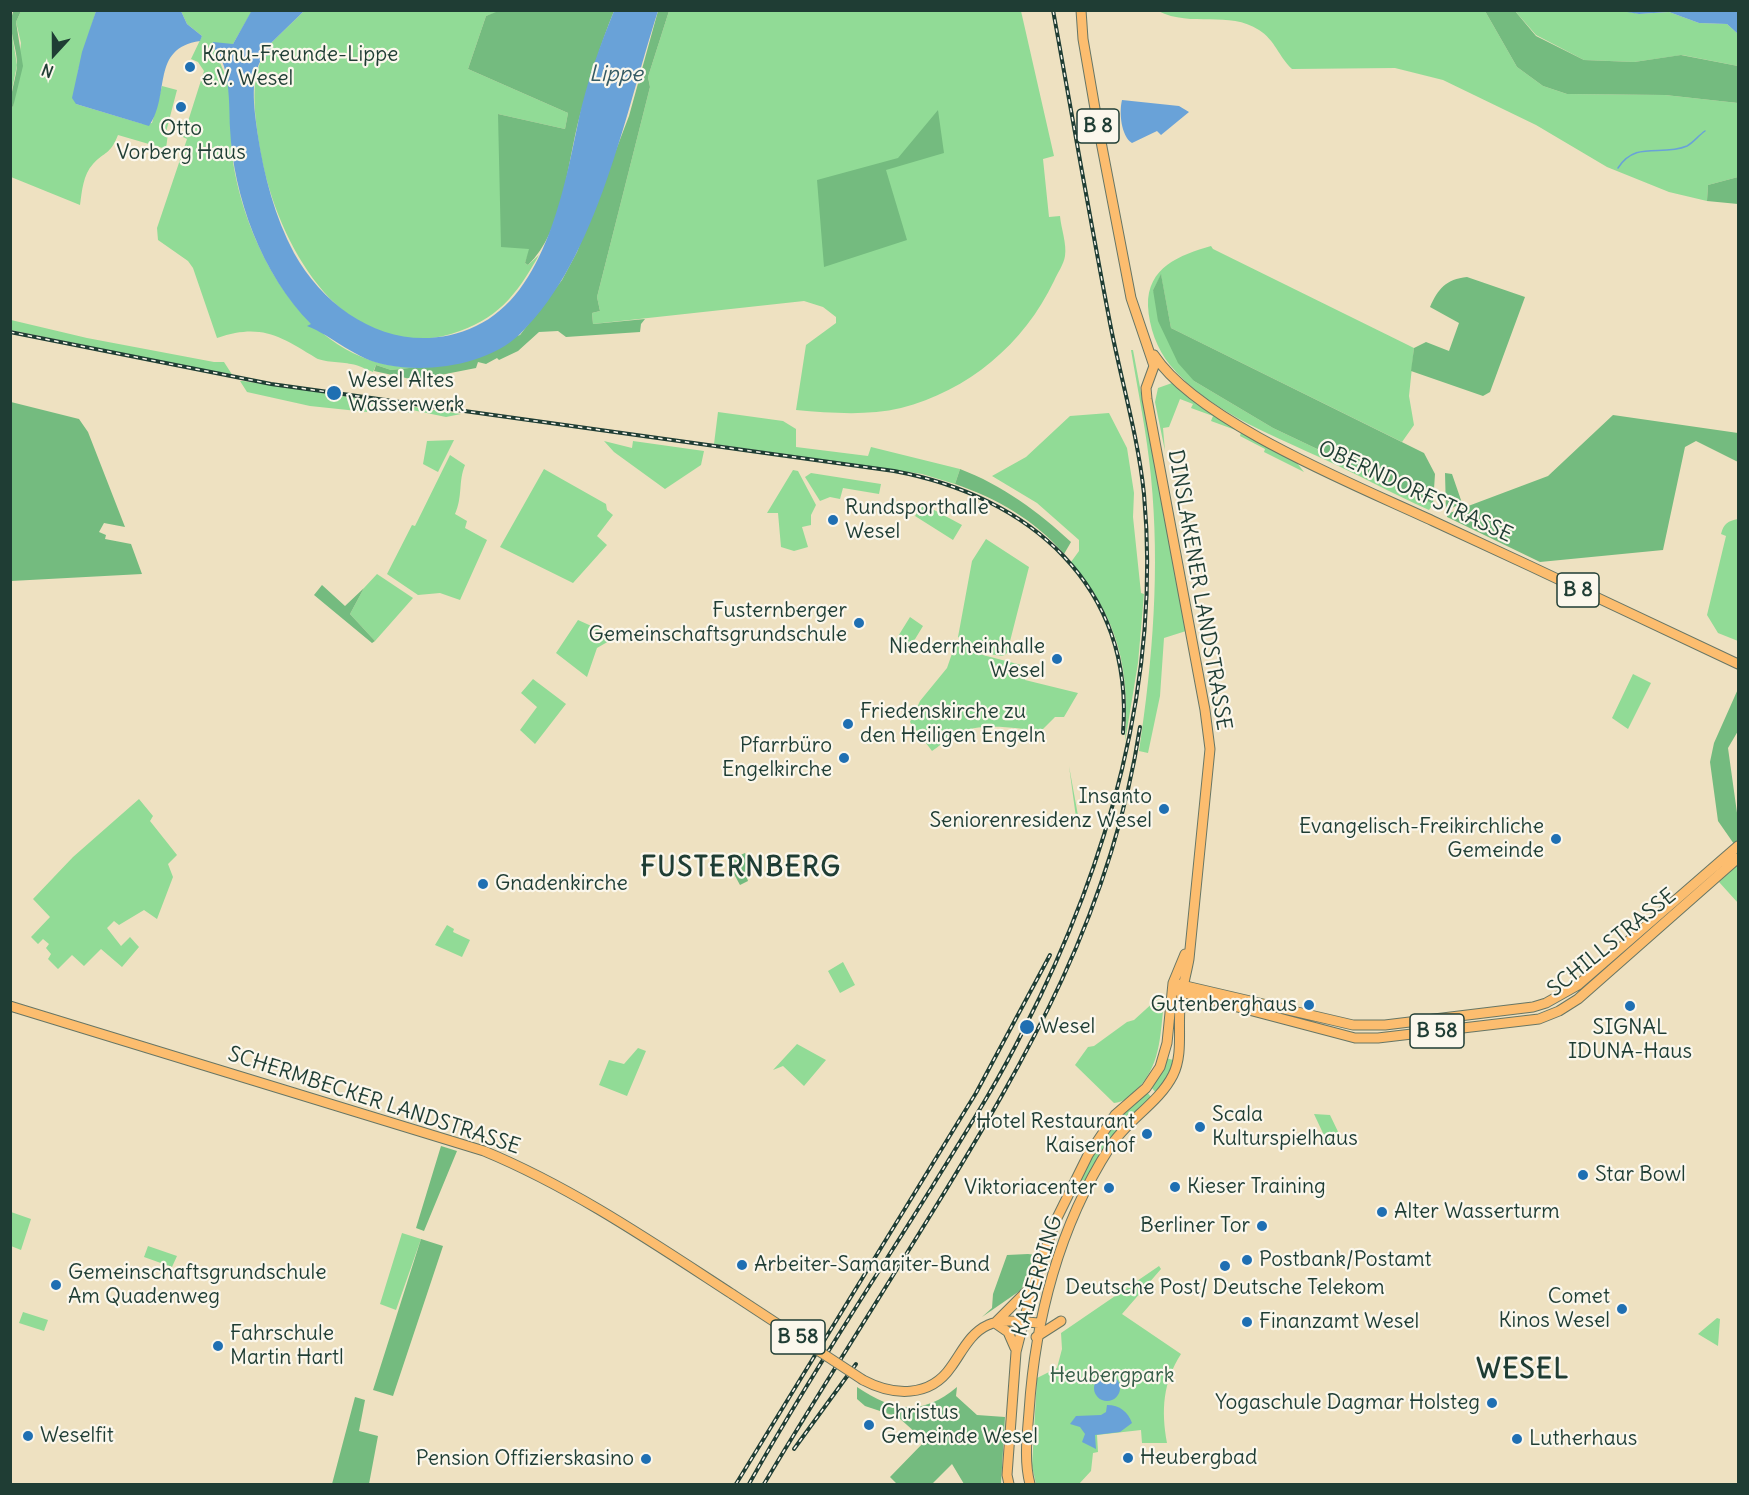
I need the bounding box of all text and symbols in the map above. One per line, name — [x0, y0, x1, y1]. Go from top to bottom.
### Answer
north arrow — [24, 24, 84, 84]
place label: Kanu-Freunde-Lippe e.V. Wesel — [202, 42, 398, 92]
text: N — [39, 59, 56, 82]
marker: Kanu-Freunde-Lippe e.V. Wesel — [183, 60, 197, 74]
water label: Lippe — [589, 62, 643, 88]
marker: Otto Vorberg Haus — [174, 100, 188, 114]
road number: B 8 — [1077, 109, 1119, 143]
place label: Otto Vorberg Haus — [116, 116, 246, 166]
place label: Wesel Altes Wasserwerk — [348, 368, 464, 418]
marker: Wesel Altes Wasserwerk — [325, 384, 343, 402]
street label: OBERNDORFSTRASSE — [1314, 436, 1516, 548]
street label: DINSLAKENER LANDSTRASSE — [1162, 448, 1236, 732]
place label: Rundsporthalle Wesel — [845, 495, 989, 545]
marker: Rundsporthalle Wesel — [826, 513, 840, 527]
road number: B 8 — [1557, 573, 1599, 607]
place label: Fusternberger Gemeinschaftsgrundschule — [588, 598, 847, 648]
marker: Fusternberger Gemeinschaftsgrundschule — [852, 616, 866, 630]
place label: Niederrheinhalle Wesel — [889, 634, 1045, 684]
marker: Niederrheinhalle Wesel — [1050, 652, 1064, 666]
place label: Friedenskirche zu den Heiligen Engeln — [860, 699, 1046, 749]
marker: Friedenskirche zu den Heiligen Engeln — [841, 717, 855, 731]
place label: Pfarrbüro Engelkirche — [722, 733, 832, 783]
marker: Pfarrbüro Engelkirche — [837, 751, 851, 765]
place label: Insanto Seniorenresidenz Wesel — [929, 784, 1152, 834]
marker: Insanto Seniorenresidenz Wesel — [1157, 802, 1171, 816]
place label: Evangelisch-Freikirchliche Gemeinde — [1299, 814, 1544, 864]
marker: Evangelisch-Freikirchliche Gemeinde — [1549, 832, 1563, 846]
district label: FUSTERNBERG — [640, 852, 842, 884]
place label: Gnadenkirche — [495, 871, 628, 897]
marker: Gnadenkirche — [476, 877, 490, 891]
street label: SCHILLSTRASSE — [1543, 884, 1681, 1002]
place label: Gutenberghaus — [1150, 992, 1297, 1018]
marker: Gutenberghaus — [1302, 998, 1316, 1012]
marker: SIGNAL IDUNA-Haus — [1623, 999, 1637, 1013]
place label: Wesel — [1040, 1014, 1095, 1040]
road number: B 58 — [1410, 1014, 1464, 1048]
place label: SIGNAL IDUNA-Haus — [1568, 1015, 1692, 1065]
marker: Wesel — [1018, 1018, 1036, 1036]
street label: SCHERMBECKER LANDSTRASSE — [225, 1042, 523, 1160]
place label: Scala Kulturspielhaus — [1212, 1102, 1358, 1152]
place label: Hotel Restaurant Kaiserhof — [976, 1109, 1135, 1159]
marker: Scala Kulturspielhaus — [1193, 1120, 1207, 1134]
marker: Hotel Restaurant Kaiserhof — [1140, 1127, 1154, 1141]
place label: Star Bowl — [1595, 1162, 1686, 1188]
marker: Star Bowl — [1576, 1168, 1590, 1182]
place label: Kieser Training — [1187, 1174, 1326, 1200]
place label: Viktoriacenter — [964, 1175, 1097, 1201]
marker: Kieser Training — [1168, 1180, 1182, 1194]
marker: Viktoriacenter — [1102, 1181, 1116, 1195]
place label: Alter Wasserturm — [1394, 1199, 1560, 1225]
marker: Alter Wasserturm — [1375, 1205, 1389, 1219]
street label: KAISERRING — [1008, 1212, 1068, 1340]
place label: Berliner Tor — [1140, 1213, 1250, 1239]
marker: Berliner Tor — [1255, 1219, 1269, 1233]
place label: Postbank/Postamt — [1259, 1247, 1432, 1273]
place label: Arbeiter-Samariter-Bund — [754, 1252, 990, 1278]
marker: Postbank/Postamt — [1240, 1253, 1254, 1267]
marker: Arbeiter-Samariter-Bund — [735, 1258, 749, 1272]
marker: Deutsche Post/ Deutsche Telekom — [1218, 1259, 1232, 1273]
place label: Gemeinschaftsgrundschule Am Quadenweg — [68, 1260, 327, 1310]
place label: Deutsche Post/ Deutsche Telekom — [1065, 1275, 1385, 1301]
marker: Gemeinschaftsgrundschule Am Quadenweg — [49, 1278, 63, 1292]
place label: Comet Kinos Wesel — [1499, 1284, 1610, 1334]
marker: Comet Kinos Wesel — [1615, 1302, 1629, 1316]
place label: Finanzamt Wesel — [1259, 1309, 1419, 1335]
marker: Finanzamt Wesel — [1240, 1315, 1254, 1329]
road number: B 58 — [771, 1320, 825, 1354]
place label: Fahrschule Martin Hartl — [230, 1321, 344, 1371]
marker: Fahrschule Martin Hartl — [211, 1339, 225, 1353]
district label: WESEL — [1476, 1354, 1570, 1386]
park label: Heubergpark — [1050, 1363, 1174, 1389]
place label: Yogaschule Dagmar Holsteg — [1215, 1390, 1480, 1416]
marker: Yogaschule Dagmar Holsteg — [1485, 1396, 1499, 1410]
place label: Christus Gemeinde Wesel — [881, 1400, 1038, 1450]
marker: Christus Gemeinde Wesel — [862, 1418, 876, 1432]
place label: Weselfit — [40, 1423, 114, 1449]
place label: Lutherhaus — [1529, 1426, 1637, 1452]
marker: Weselfit — [21, 1429, 35, 1443]
marker: Lutherhaus — [1510, 1432, 1524, 1446]
place label: Heubergbad — [1140, 1445, 1257, 1471]
place label: Pension Offizierskasino — [416, 1446, 634, 1472]
marker: Heubergbad — [1121, 1451, 1135, 1465]
marker: Pension Offizierskasino — [639, 1452, 653, 1466]

